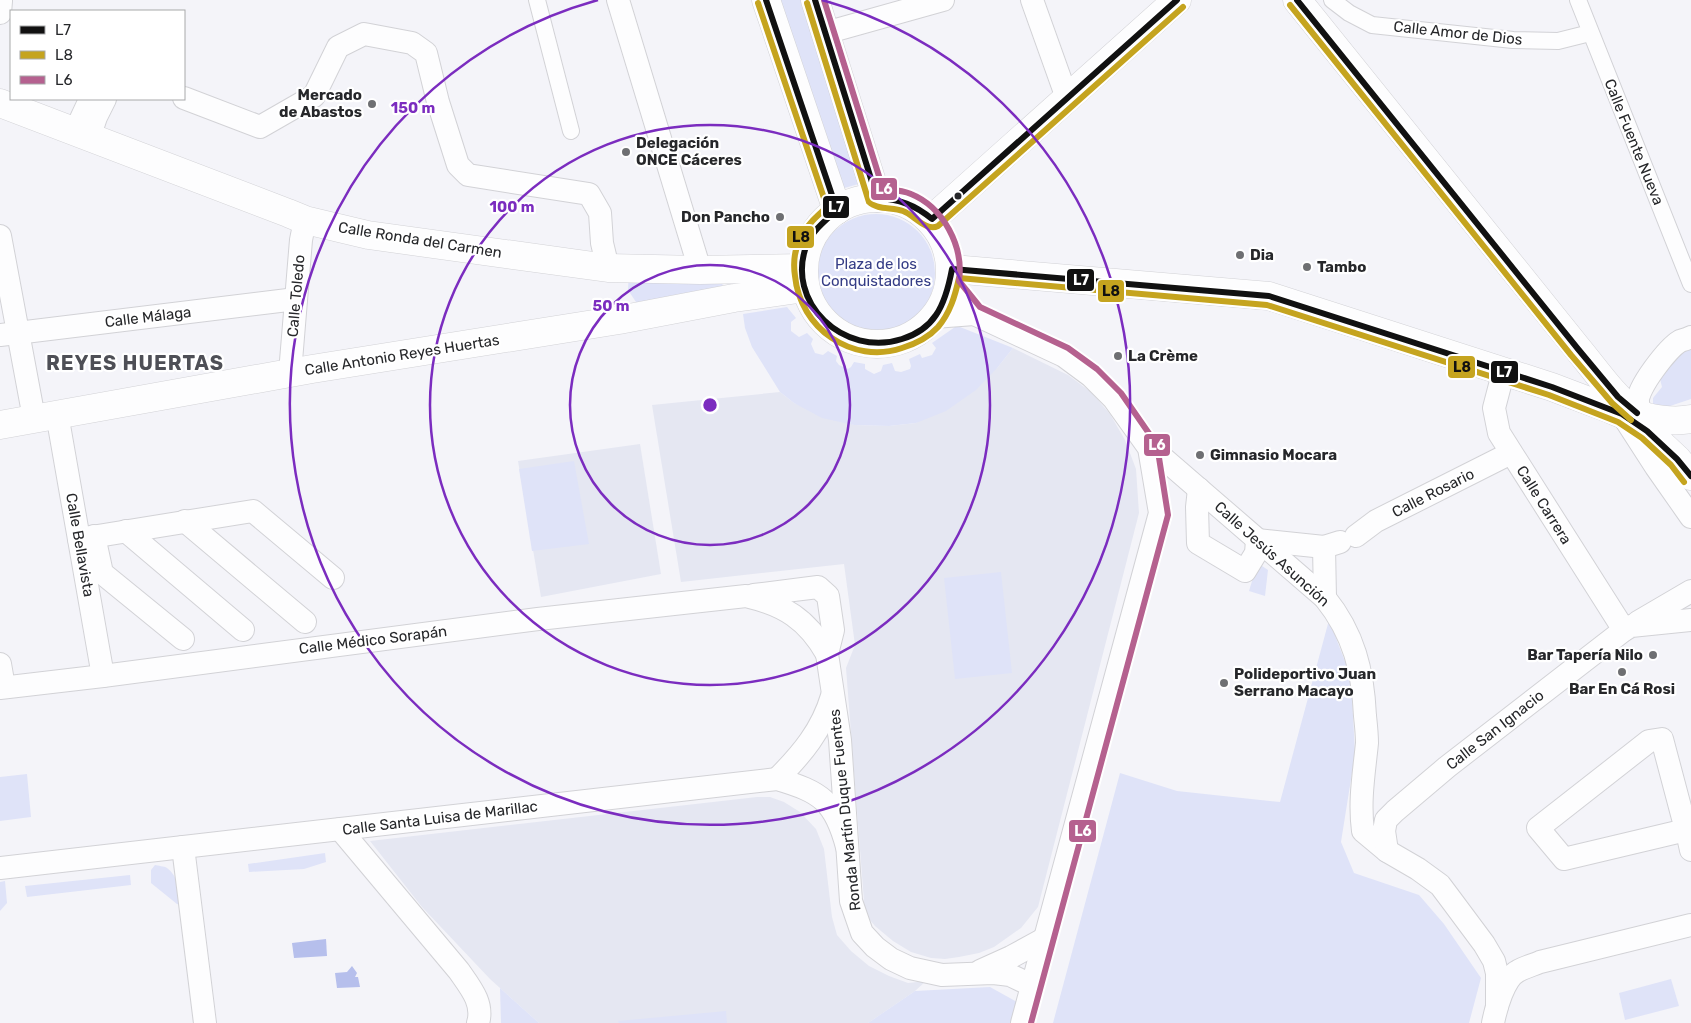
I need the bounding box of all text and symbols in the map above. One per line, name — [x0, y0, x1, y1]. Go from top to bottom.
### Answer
legend — [10, 10, 185, 100]
street label: Calle Amor de Dios — [1393, 17, 1524, 49]
text: L7 — [55, 21, 71, 39]
text: L8 — [55, 46, 73, 64]
text: L6 — [55, 71, 73, 89]
street label: Calle Fuente Nueva — [1600, 76, 1668, 208]
place label: Mercado de Abastos — [279, 86, 362, 121]
marker: Mercado de Abastos — [366, 98, 378, 110]
text: 150 m — [391, 99, 435, 117]
place label: Delegación ONCE Cáceres — [636, 134, 742, 169]
marker: Delegación ONCE Cáceres — [620, 146, 632, 158]
line badge: L6 — [870, 177, 898, 201]
text: L6 — [875, 181, 893, 198]
unlabelled marker — [953, 191, 963, 201]
line badge: L7 — [822, 195, 850, 219]
text: 100 m — [490, 198, 534, 216]
text: L7 — [828, 199, 844, 216]
place label: Don Pancho — [681, 208, 770, 226]
marker: Don Pancho — [774, 211, 786, 223]
street label: Calle Ronda del Carmen — [337, 218, 503, 262]
line badge: L8 — [786, 225, 815, 249]
text: L8 — [792, 229, 810, 246]
place label: Dia — [1250, 246, 1274, 264]
marker: Dia — [1234, 249, 1246, 261]
street label: Calle Toledo — [283, 254, 309, 338]
park label: Plaza de los Conquistadores — [821, 255, 931, 290]
place label: Tambo — [1317, 258, 1366, 276]
marker: Tambo — [1301, 261, 1313, 273]
line badge: L7 — [1066, 268, 1095, 292]
text: L7 — [1073, 272, 1089, 289]
line badge: L8 — [1097, 279, 1125, 303]
text: L8 — [1102, 283, 1120, 300]
text: 50 m — [593, 297, 629, 315]
street label: Calle Málaga — [104, 303, 192, 331]
street label: Calle Antonio Reyes Huertas — [303, 331, 501, 379]
place label: La Crème — [1128, 347, 1198, 365]
marker: La Crème — [1112, 350, 1124, 362]
district label: REYES HUERTAS — [46, 351, 224, 375]
line badge: L8 — [1447, 355, 1476, 379]
text: L8 — [1453, 359, 1471, 376]
line badge: L7 — [1490, 360, 1519, 384]
text: L7 — [1496, 364, 1512, 381]
centre of rings — [701, 396, 719, 414]
line badge: L6 — [1143, 433, 1171, 457]
text: L6 — [1148, 437, 1166, 454]
place label: Gimnasio Mocara — [1210, 446, 1337, 464]
marker: Gimnasio Mocara — [1194, 449, 1206, 461]
street label: Calle Carrera — [1513, 462, 1575, 548]
street label: Calle Rosario — [1389, 465, 1477, 521]
street label: Calle Bellavista — [62, 492, 98, 598]
street label: Calle Jesús Asunción — [1211, 498, 1333, 610]
street label: Calle Médico Sorapán — [298, 622, 448, 658]
place label: Bar Tapería Nilo — [1527, 646, 1643, 664]
marker: Bar Tapería Nilo — [1647, 649, 1659, 661]
place label: Polideportivo Juan Serrano Macayo — [1234, 665, 1376, 700]
marker: Bar En Cá Rosi — [1616, 666, 1628, 678]
marker: Polideportivo Juan Serrano Macayo — [1218, 677, 1230, 689]
place label: Bar En Cá Rosi — [1569, 680, 1675, 698]
street label: Calle San Ignacio — [1443, 686, 1547, 774]
street label: Ronda Martín Duque Fuentes — [825, 708, 865, 912]
street label: Calle Santa Luisa de Marillac — [341, 797, 539, 839]
line badge: L6 — [1068, 819, 1097, 843]
text: L6 — [1074, 823, 1092, 840]

